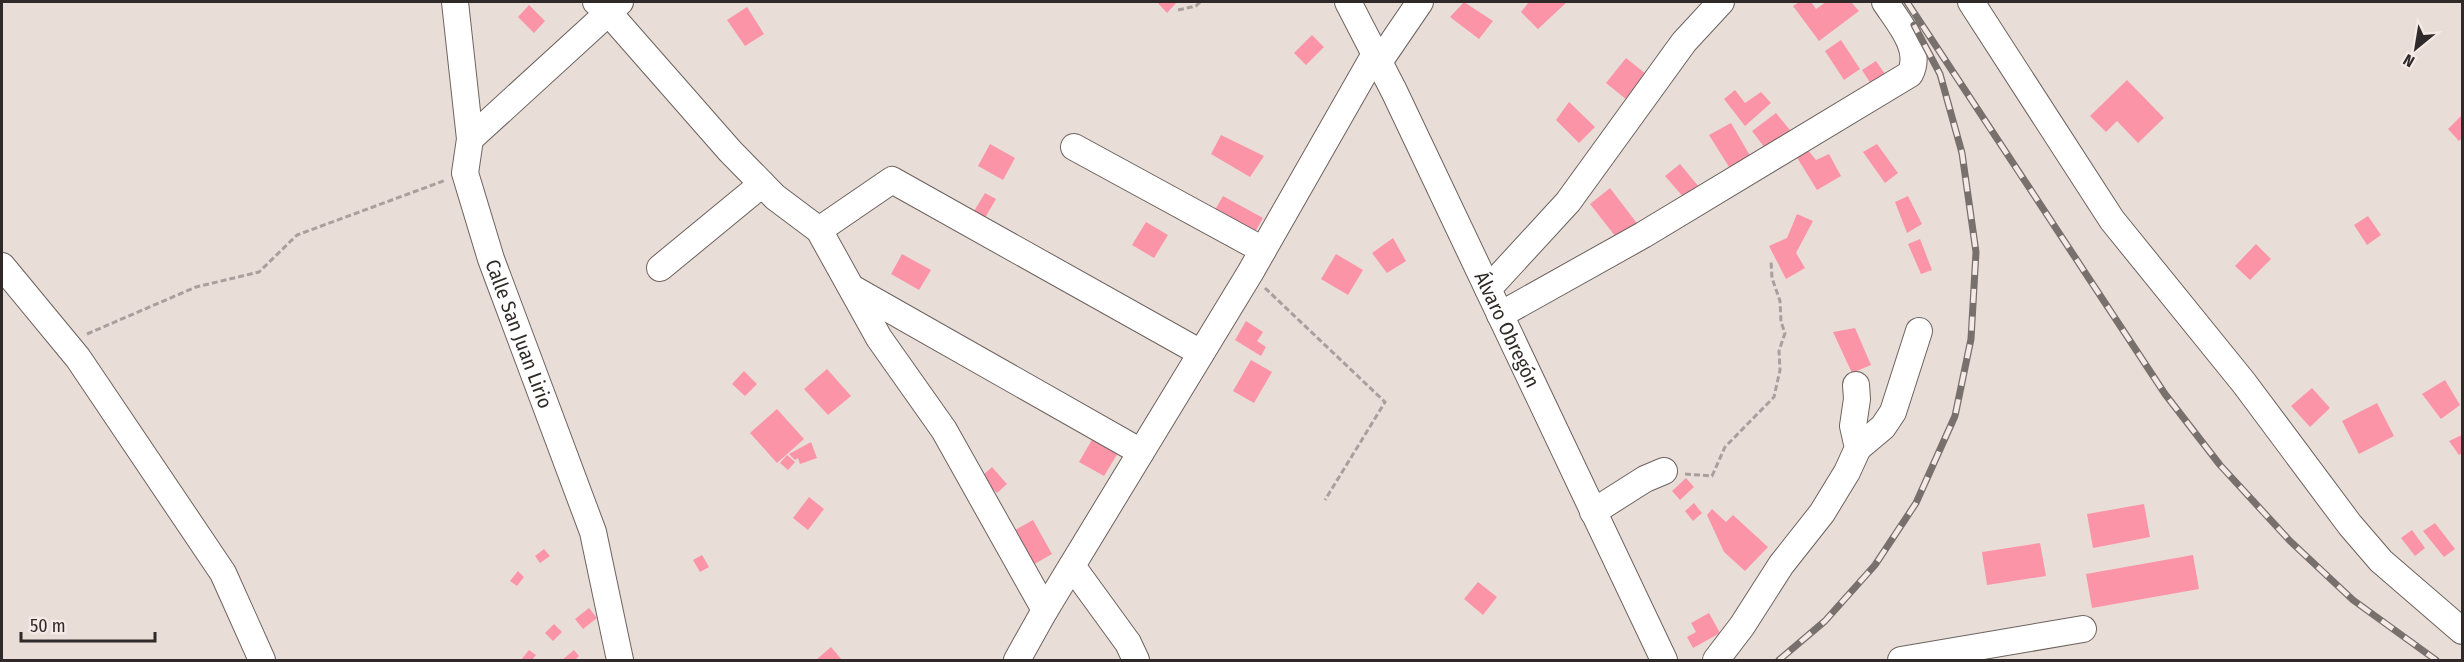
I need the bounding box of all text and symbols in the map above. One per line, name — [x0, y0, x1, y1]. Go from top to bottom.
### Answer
north arrow — [2386, 18, 2446, 78]
text: N — [2400, 50, 2418, 71]
street label: Calle San Juan Lirio — [480, 256, 558, 412]
street label: Álvaro Obregón — [1469, 268, 1545, 391]
scale bar — [21, 605, 154, 643]
text: 50 m — [30, 615, 66, 637]

